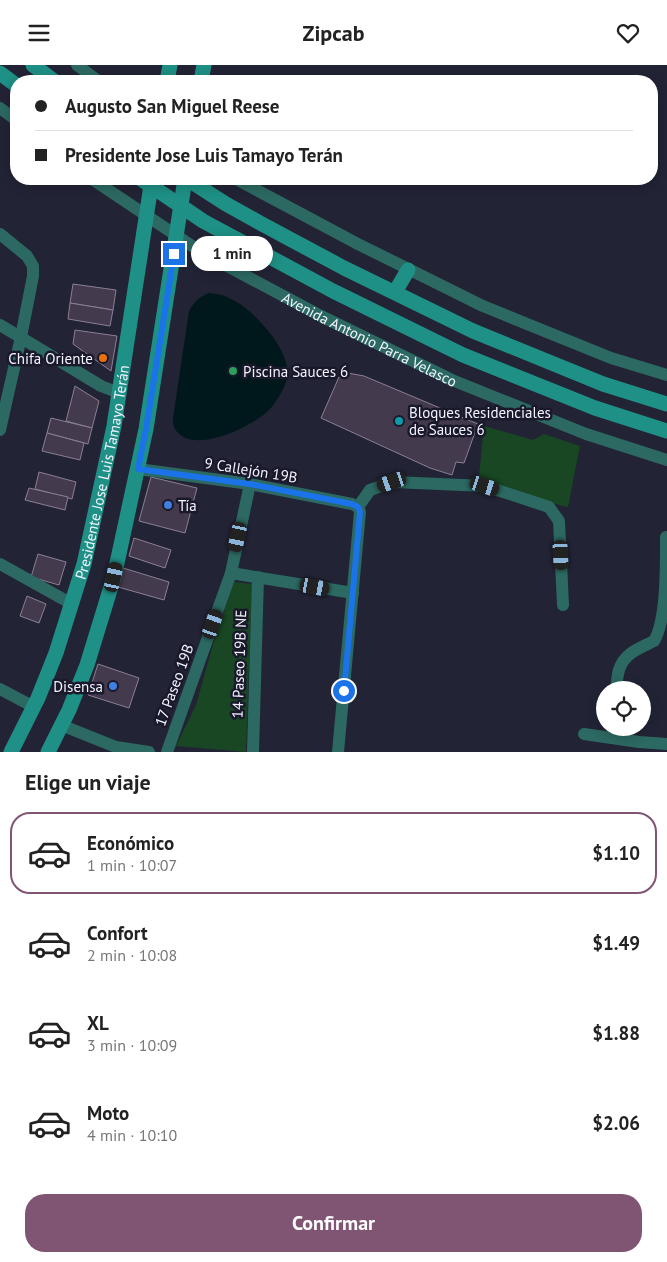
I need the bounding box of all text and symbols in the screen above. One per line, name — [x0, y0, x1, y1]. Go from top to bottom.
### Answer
icon: menu — [25, 19, 53, 47]
text: Zipcab — [303, 19, 364, 47]
icon: heart — [614, 19, 642, 47]
text: Augusto San Miguel Reese — [65, 94, 280, 118]
text: Presidente Jose Luis Tamayo Terán — [65, 143, 343, 167]
callout: 1 min — [192, 237, 274, 271]
route end — [163, 243, 185, 265]
text: 1 min — [212, 243, 252, 263]
street label: Avenida Antonio Parra Velasco — [279, 288, 460, 391]
place label: Chifa Oriente — [8, 349, 93, 368]
marker: Chifa Oriente — [97, 352, 109, 364]
place label: Piscina Sauces 6 — [243, 362, 348, 381]
street label: Presidente Jose Luis Tamayo Terán — [70, 363, 133, 581]
marker: Piscina Sauces 6 — [227, 365, 239, 377]
place label: Bloques Residenciales de Sauces 6 — [409, 403, 551, 439]
marker: Bloques Residenciales de Sauces 6 — [393, 415, 405, 427]
street label: 9 Callejón 19B — [203, 453, 299, 487]
car — [375, 470, 408, 494]
car — [468, 474, 501, 498]
place label: Tía — [178, 496, 197, 515]
marker: Tía — [162, 499, 174, 511]
car — [227, 521, 248, 553]
car — [552, 540, 569, 570]
car — [103, 561, 124, 593]
car — [298, 577, 331, 597]
car — [201, 607, 224, 641]
street label: 14 Paseo 19B NE — [228, 609, 250, 719]
street label: 17 Paseo 19B — [150, 641, 198, 729]
place label: Disensa — [53, 677, 103, 696]
marker: Disensa — [107, 680, 119, 692]
route start — [333, 680, 355, 702]
map controls — [596, 681, 651, 736]
button: locate — [596, 681, 651, 736]
text: Elige un viaje — [25, 768, 151, 796]
icon: car — [27, 831, 72, 876]
text: Económico — [87, 831, 174, 855]
text: $1.10 — [592, 841, 640, 865]
text: 1 min · 10:07 — [87, 855, 177, 875]
icon: car — [27, 921, 72, 966]
text: Confort — [87, 921, 148, 945]
text: $1.49 — [592, 931, 640, 955]
text: 2 min · 10:08 — [87, 945, 177, 965]
icon: car — [27, 1011, 72, 1056]
text: XL — [87, 1011, 109, 1035]
text: $1.88 — [592, 1021, 640, 1045]
text: 3 min · 10:09 — [87, 1035, 177, 1055]
icon: car — [27, 1101, 72, 1146]
text: Moto — [87, 1101, 129, 1125]
text: $2.06 — [592, 1111, 640, 1135]
text: 4 min · 10:10 — [87, 1125, 177, 1145]
button: Confirmar — [25, 1194, 642, 1252]

